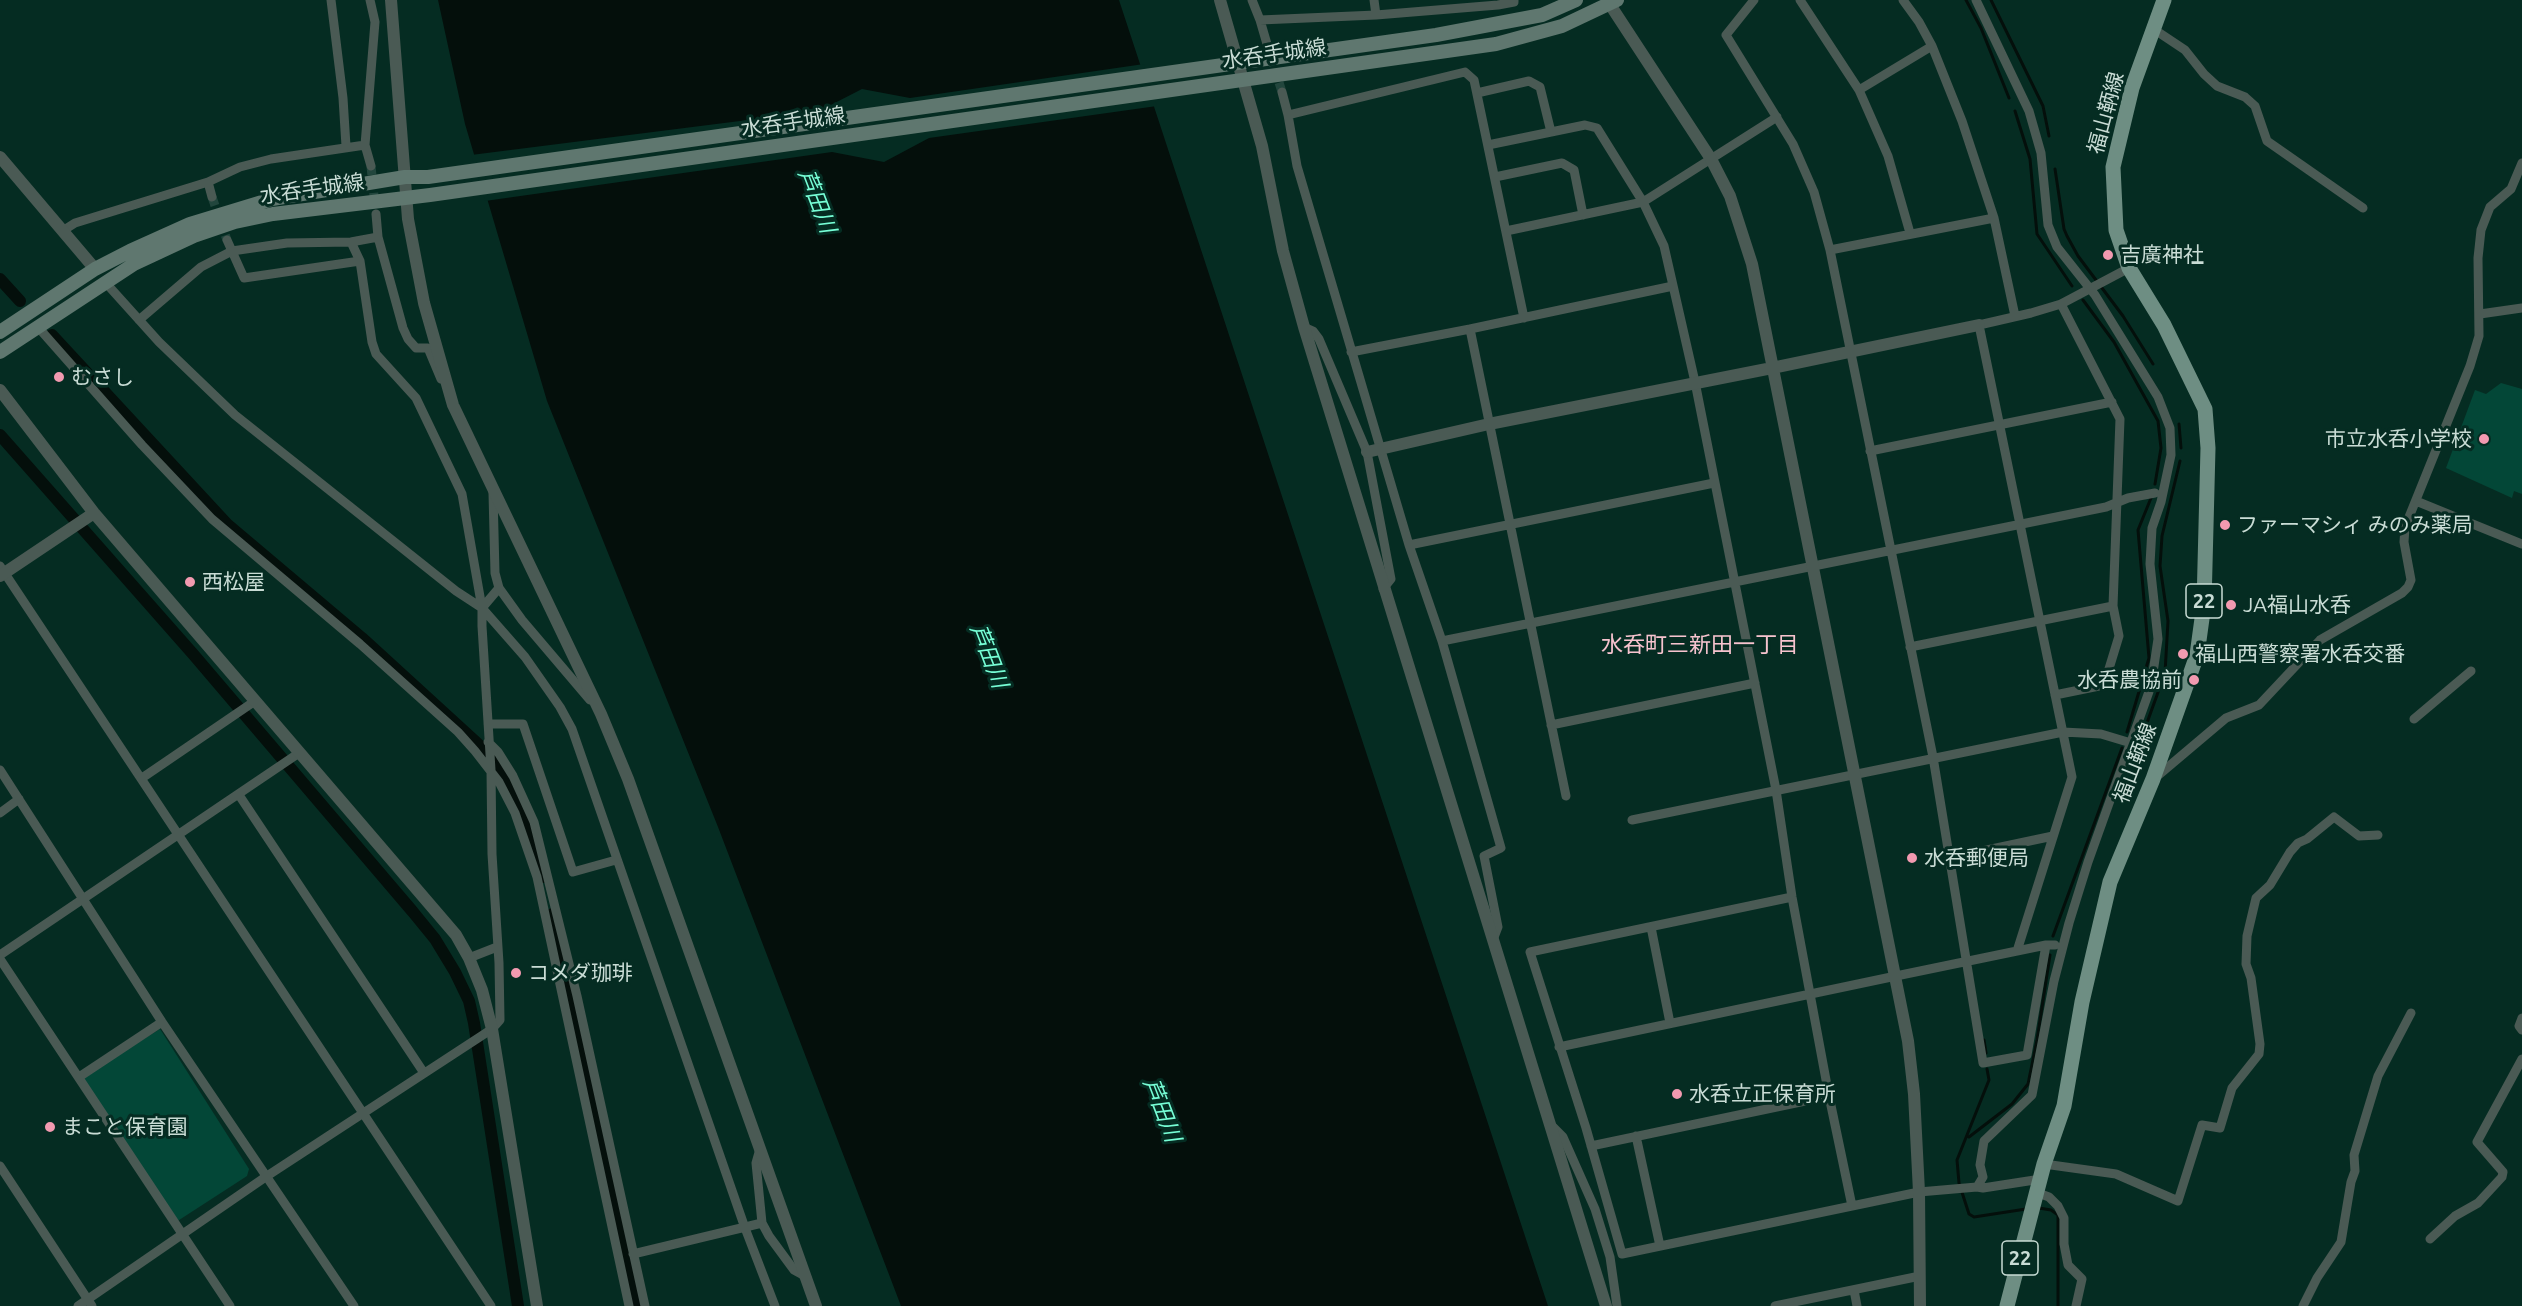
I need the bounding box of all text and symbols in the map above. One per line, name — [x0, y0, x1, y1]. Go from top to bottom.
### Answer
street label: 水呑手城線 — [1220, 34, 1328, 74]
street label: 福山鞆線 — [2083, 69, 2129, 157]
street label: 水呑手城線 — [739, 102, 847, 142]
water label: 芦田川 — [793, 165, 841, 237]
street label: 水呑手城線 — [258, 169, 366, 209]
place label: 吉廣神社 — [2120, 242, 2204, 268]
marker: 吉廣神社 — [2101, 248, 2115, 262]
place label: むさし — [71, 364, 134, 390]
marker: むさし — [52, 370, 66, 384]
place label: 市立水呑小学校 — [2325, 426, 2472, 452]
marker: 市立水呑小学校 — [2477, 432, 2491, 446]
place label: ファーマシィ みのみ薬局 — [2237, 512, 2473, 538]
marker: ファーマシィ みのみ薬局 — [2218, 518, 2232, 532]
place label: 西松屋 — [202, 569, 265, 595]
marker: 西松屋 — [183, 575, 197, 589]
road number: 22 — [2186, 584, 2222, 618]
place label: JA福山水呑 — [2243, 592, 2351, 618]
marker: JA福山水呑 — [2224, 598, 2238, 612]
water label: 芦田川 — [965, 620, 1013, 692]
district label: 水呑町三新田一丁目 — [1601, 632, 1799, 658]
place label: 福山西警察署水呑交番 — [2195, 641, 2405, 667]
marker: 福山西警察署水呑交番 — [2176, 647, 2190, 661]
place label: 水呑農協前 — [2077, 667, 2182, 693]
marker: 水呑農協前 — [2187, 673, 2201, 687]
street label: 福山鞆線 — [2108, 719, 2162, 807]
place label: 水呑郵便局 — [1924, 845, 2029, 871]
marker: 水呑郵便局 — [1905, 851, 1919, 865]
place label: コメダ珈琲 — [528, 960, 633, 986]
marker: コメダ珈琲 — [509, 966, 523, 980]
water label: 芦田川 — [1138, 1074, 1186, 1146]
place label: 水呑立正保育所 — [1689, 1081, 1836, 1107]
marker: 水呑立正保育所 — [1670, 1087, 1684, 1101]
place label: まこと保育園 — [62, 1114, 188, 1140]
marker: まこと保育園 — [43, 1120, 57, 1134]
road number: 22 — [2002, 1241, 2038, 1275]

